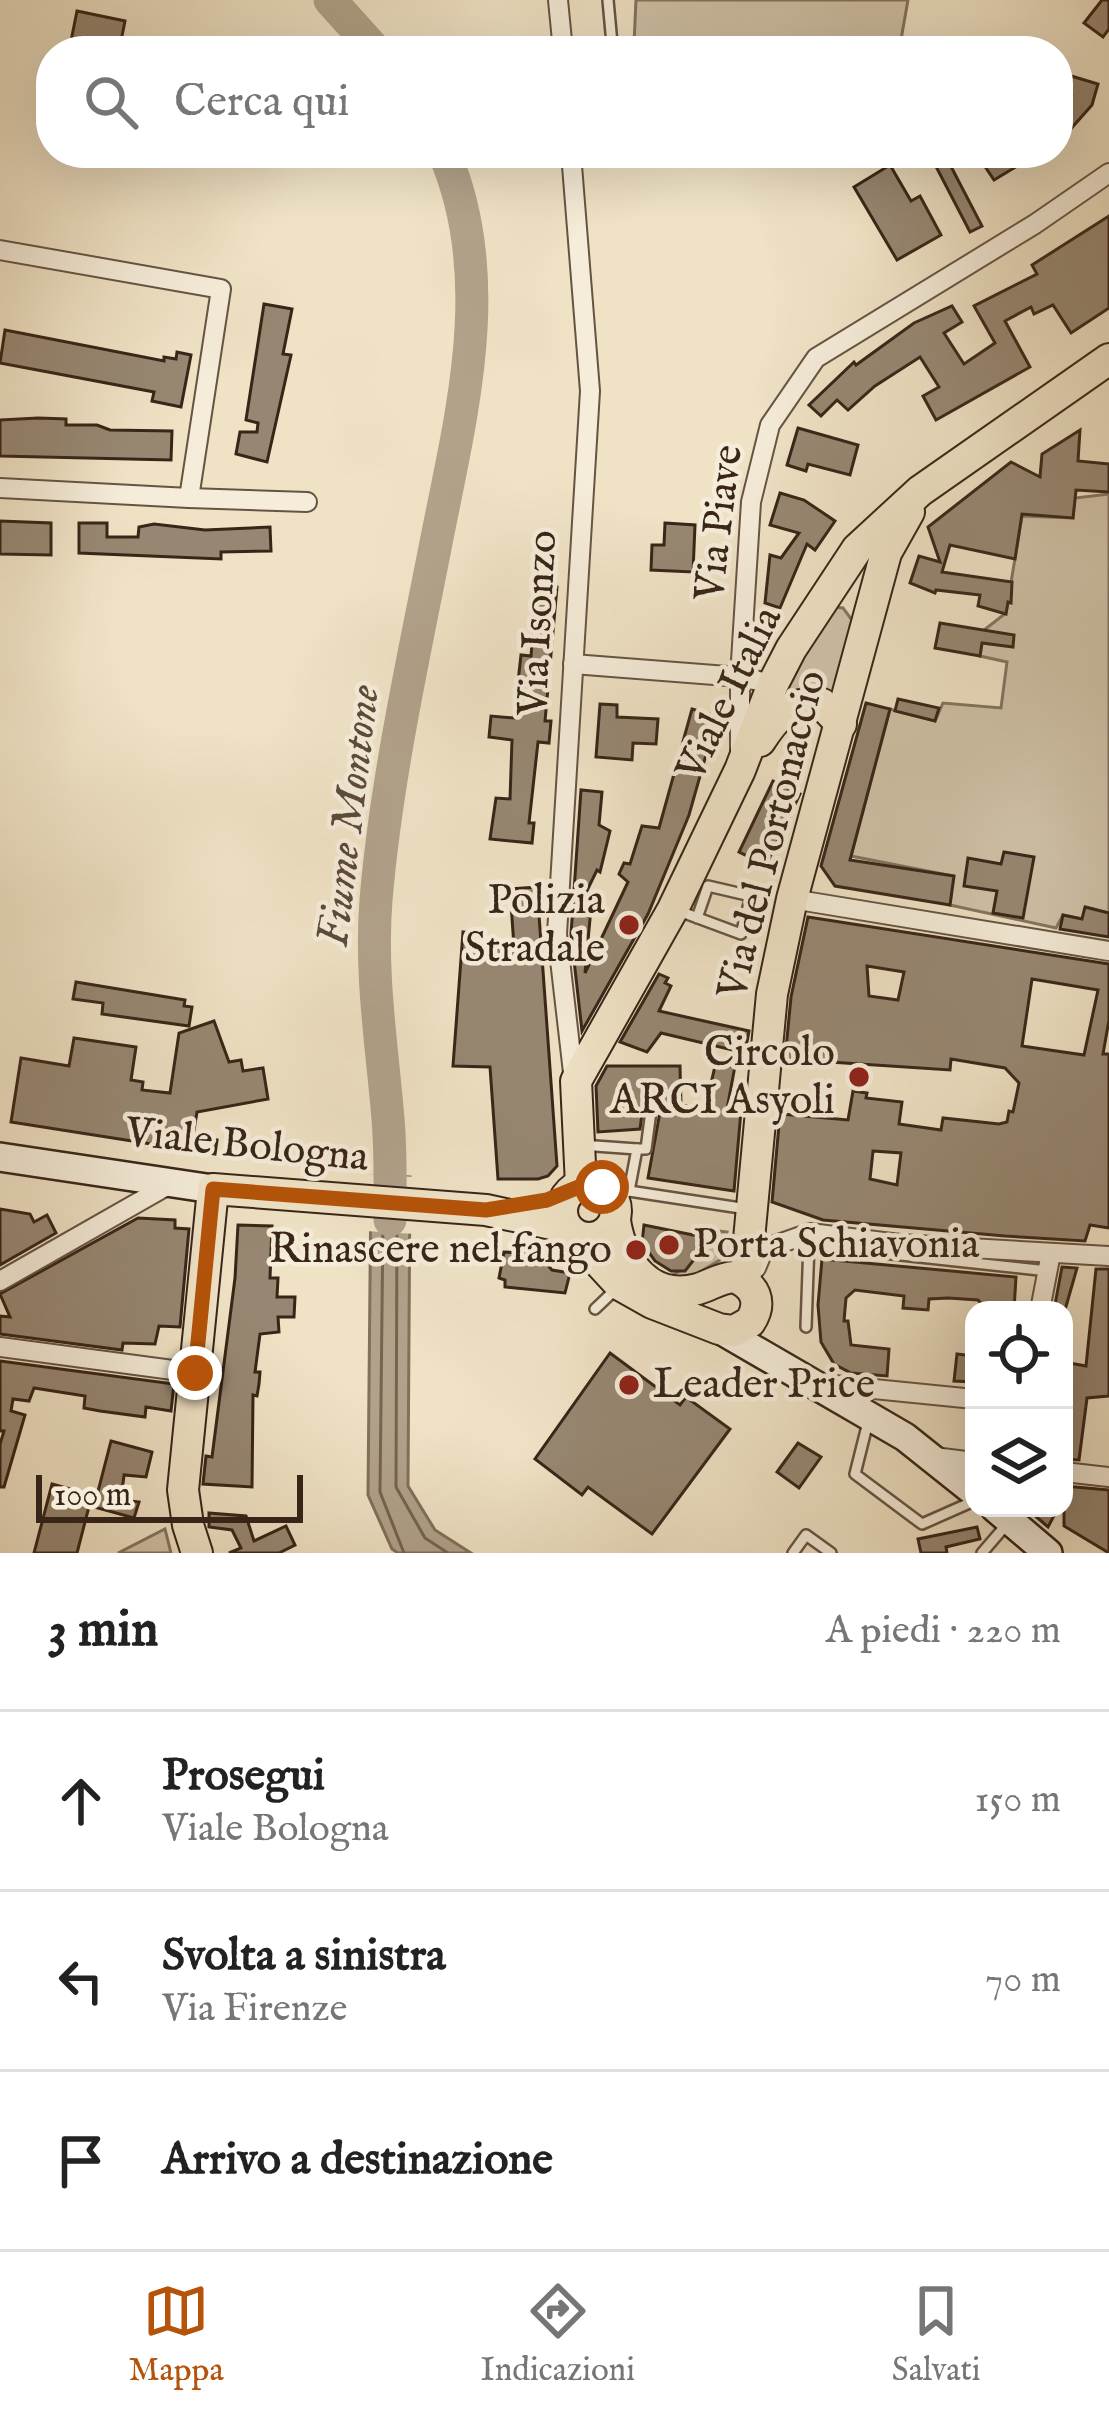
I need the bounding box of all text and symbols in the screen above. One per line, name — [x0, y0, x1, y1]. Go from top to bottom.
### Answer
search box — [36, 36, 1073, 168]
icon: search — [78, 69, 144, 135]
text: Cerca qui — [174, 74, 350, 131]
street label: Via Piave — [684, 442, 756, 605]
street label: Via Isonzo — [508, 529, 570, 718]
street label: Viale Italia — [665, 597, 795, 791]
street label: Via del Portonaccio — [706, 665, 839, 1006]
water label: Fiume Montone — [306, 682, 394, 950]
place label: Polizia Stradale — [464, 875, 606, 976]
marker: Polizia Stradale — [616, 912, 642, 938]
place label: Circolo ARCI Asyoli — [609, 1027, 835, 1128]
marker: Circolo ARCI Asyoli — [846, 1064, 872, 1090]
street label: Viale Bologna — [122, 1107, 372, 1185]
route start — [575, 1160, 629, 1214]
place label: Porta Schiavonia — [693, 1219, 980, 1272]
place label: Rinascere nel fango — [269, 1224, 612, 1277]
marker: Porta Schiavonia — [656, 1232, 682, 1258]
marker: Rinascere nel fango — [623, 1237, 649, 1263]
map controls — [965, 1301, 1073, 1517]
button: locate — [965, 1301, 1073, 1409]
route end — [168, 1346, 222, 1400]
place label: Leader Price — [653, 1359, 875, 1412]
marker: Leader Price — [616, 1372, 642, 1398]
button: layers — [965, 1409, 1073, 1517]
scale bar — [36, 1469, 303, 1522]
text: 100 m — [54, 1475, 131, 1517]
text: 3 min — [48, 1599, 158, 1664]
text: A piedi · 220 m — [826, 1607, 1061, 1656]
text: Prosegui — [162, 1748, 325, 1805]
icon: ahead — [48, 1768, 114, 1834]
text: 150 m — [975, 1776, 1061, 1825]
text: Viale Bologna — [162, 1805, 389, 1854]
text: Svolta a sinistra — [162, 1928, 446, 1985]
icon: left — [48, 1948, 114, 2014]
text: 70 m — [985, 1956, 1061, 2005]
text: Via Firenze — [162, 1985, 347, 2034]
icon: arrive — [48, 2128, 114, 2194]
text: Arrivo a destinazione — [162, 2132, 553, 2189]
tab: Mappa — [128, 2278, 224, 2392]
tab: Indicazioni — [481, 2278, 635, 2392]
tab: Salvati — [892, 2278, 981, 2392]

